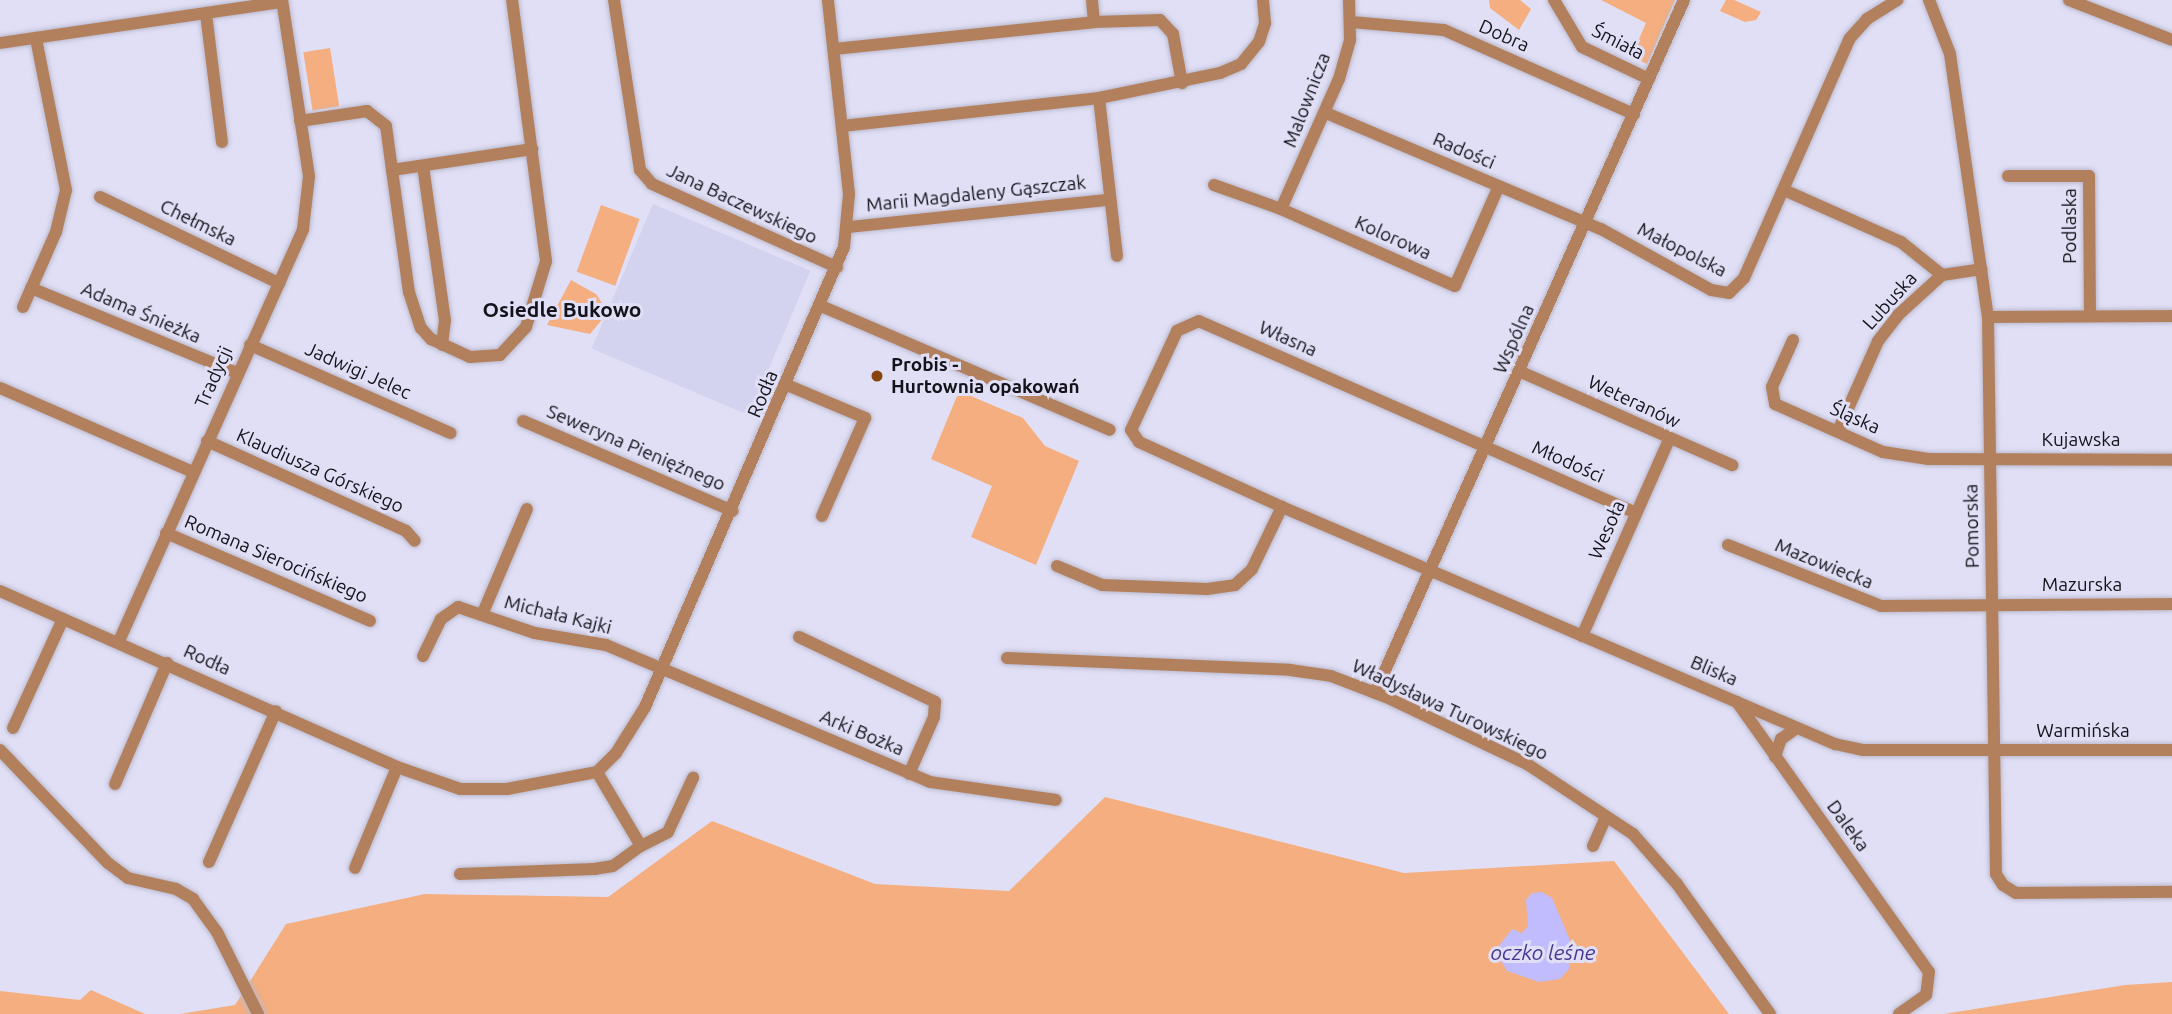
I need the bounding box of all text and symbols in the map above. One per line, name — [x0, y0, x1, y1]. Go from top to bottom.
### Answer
street label: Dobra — [1475, 15, 1533, 57]
street label: Śmiała — [1588, 19, 1648, 65]
street label: Malownicza — [1278, 49, 1336, 151]
street label: Radości — [1429, 128, 1499, 174]
street label: Jana Baczewskiego — [663, 159, 821, 249]
street label: Marii Magdaleny Gąszczak — [865, 171, 1087, 217]
street label: Podlaska — [2059, 188, 2081, 264]
street label: Chełmska — [156, 195, 240, 251]
street label: Kolorowa — [1351, 211, 1435, 265]
street label: Małopolska — [1633, 218, 1731, 282]
street label: Lubuska — [1858, 267, 1922, 335]
street label: Adama Śnieżka — [78, 278, 204, 348]
district label: Osiedle Bukowo — [482, 296, 642, 322]
street label: Wspólna — [1489, 301, 1539, 377]
street label: Własna — [1255, 316, 1321, 362]
street label: Jadwigi Jelec — [301, 337, 415, 405]
street label: Tradycji — [190, 343, 238, 411]
place label: Probis - Hurtownia opakowań — [891, 354, 1080, 398]
street label: Rodła — [743, 367, 783, 421]
marker: Probis - Hurtownia opakowań — [869, 368, 885, 384]
street label: Weteranów — [1584, 371, 1684, 433]
street label: Śląska — [1826, 397, 1884, 439]
street label: Seweryna Pieniężnego — [543, 400, 729, 496]
street label: Klaudiusza Górskiego — [233, 424, 407, 518]
street label: Kujawska — [2041, 429, 2121, 451]
street label: Młodości — [1528, 436, 1608, 488]
street label: Pomorska — [1960, 484, 1984, 568]
street label: Wesoła — [1584, 497, 1630, 563]
street label: Romana Sierocińskiego — [181, 510, 371, 608]
street label: Mazowiecka — [1772, 534, 1876, 594]
street label: Mazurska — [2042, 574, 2122, 596]
street label: Michała Kajki — [502, 591, 614, 639]
street label: Rodła — [180, 640, 234, 680]
street label: Bliska — [1687, 651, 1741, 691]
street label: Władysława Turowskiego — [1348, 655, 1552, 765]
street label: Arki Bożka — [816, 705, 908, 761]
street label: Warmińska — [2036, 720, 2130, 742]
street label: Daleka — [1822, 796, 1874, 856]
water label: oczko leśne — [1491, 939, 1595, 965]

